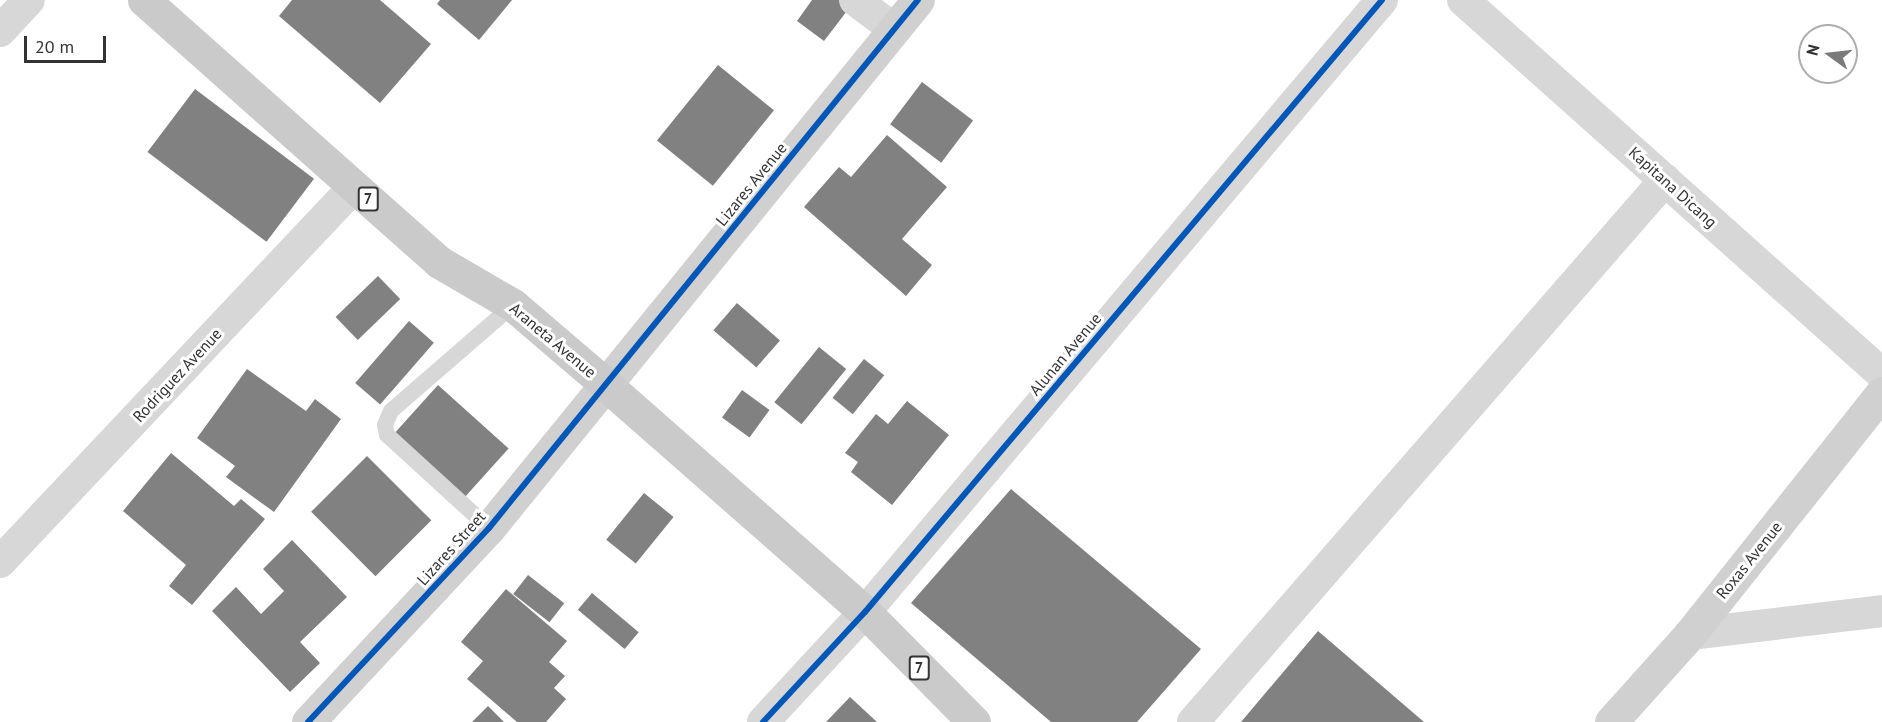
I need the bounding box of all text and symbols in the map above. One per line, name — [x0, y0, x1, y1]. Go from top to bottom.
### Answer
scale bar — [27, 24, 110, 62]
north arrow — [1798, 24, 1858, 84]
text: 20 m — [35, 35, 74, 58]
text: N — [1802, 42, 1824, 58]
street label: Lizares Avenue — [711, 138, 791, 230]
street label: Kapitana Dicang — [1625, 142, 1721, 232]
road number: 7 — [358, 187, 378, 211]
street label: Araneta Avenue — [506, 298, 600, 382]
street label: Alunan Avenue — [1025, 309, 1105, 399]
street label: Rodriguez Avenue — [128, 324, 226, 426]
street label: Lizares Street — [413, 507, 489, 589]
street label: Roxas Avenue — [1712, 517, 1786, 603]
road number: 7 — [908, 656, 930, 680]

